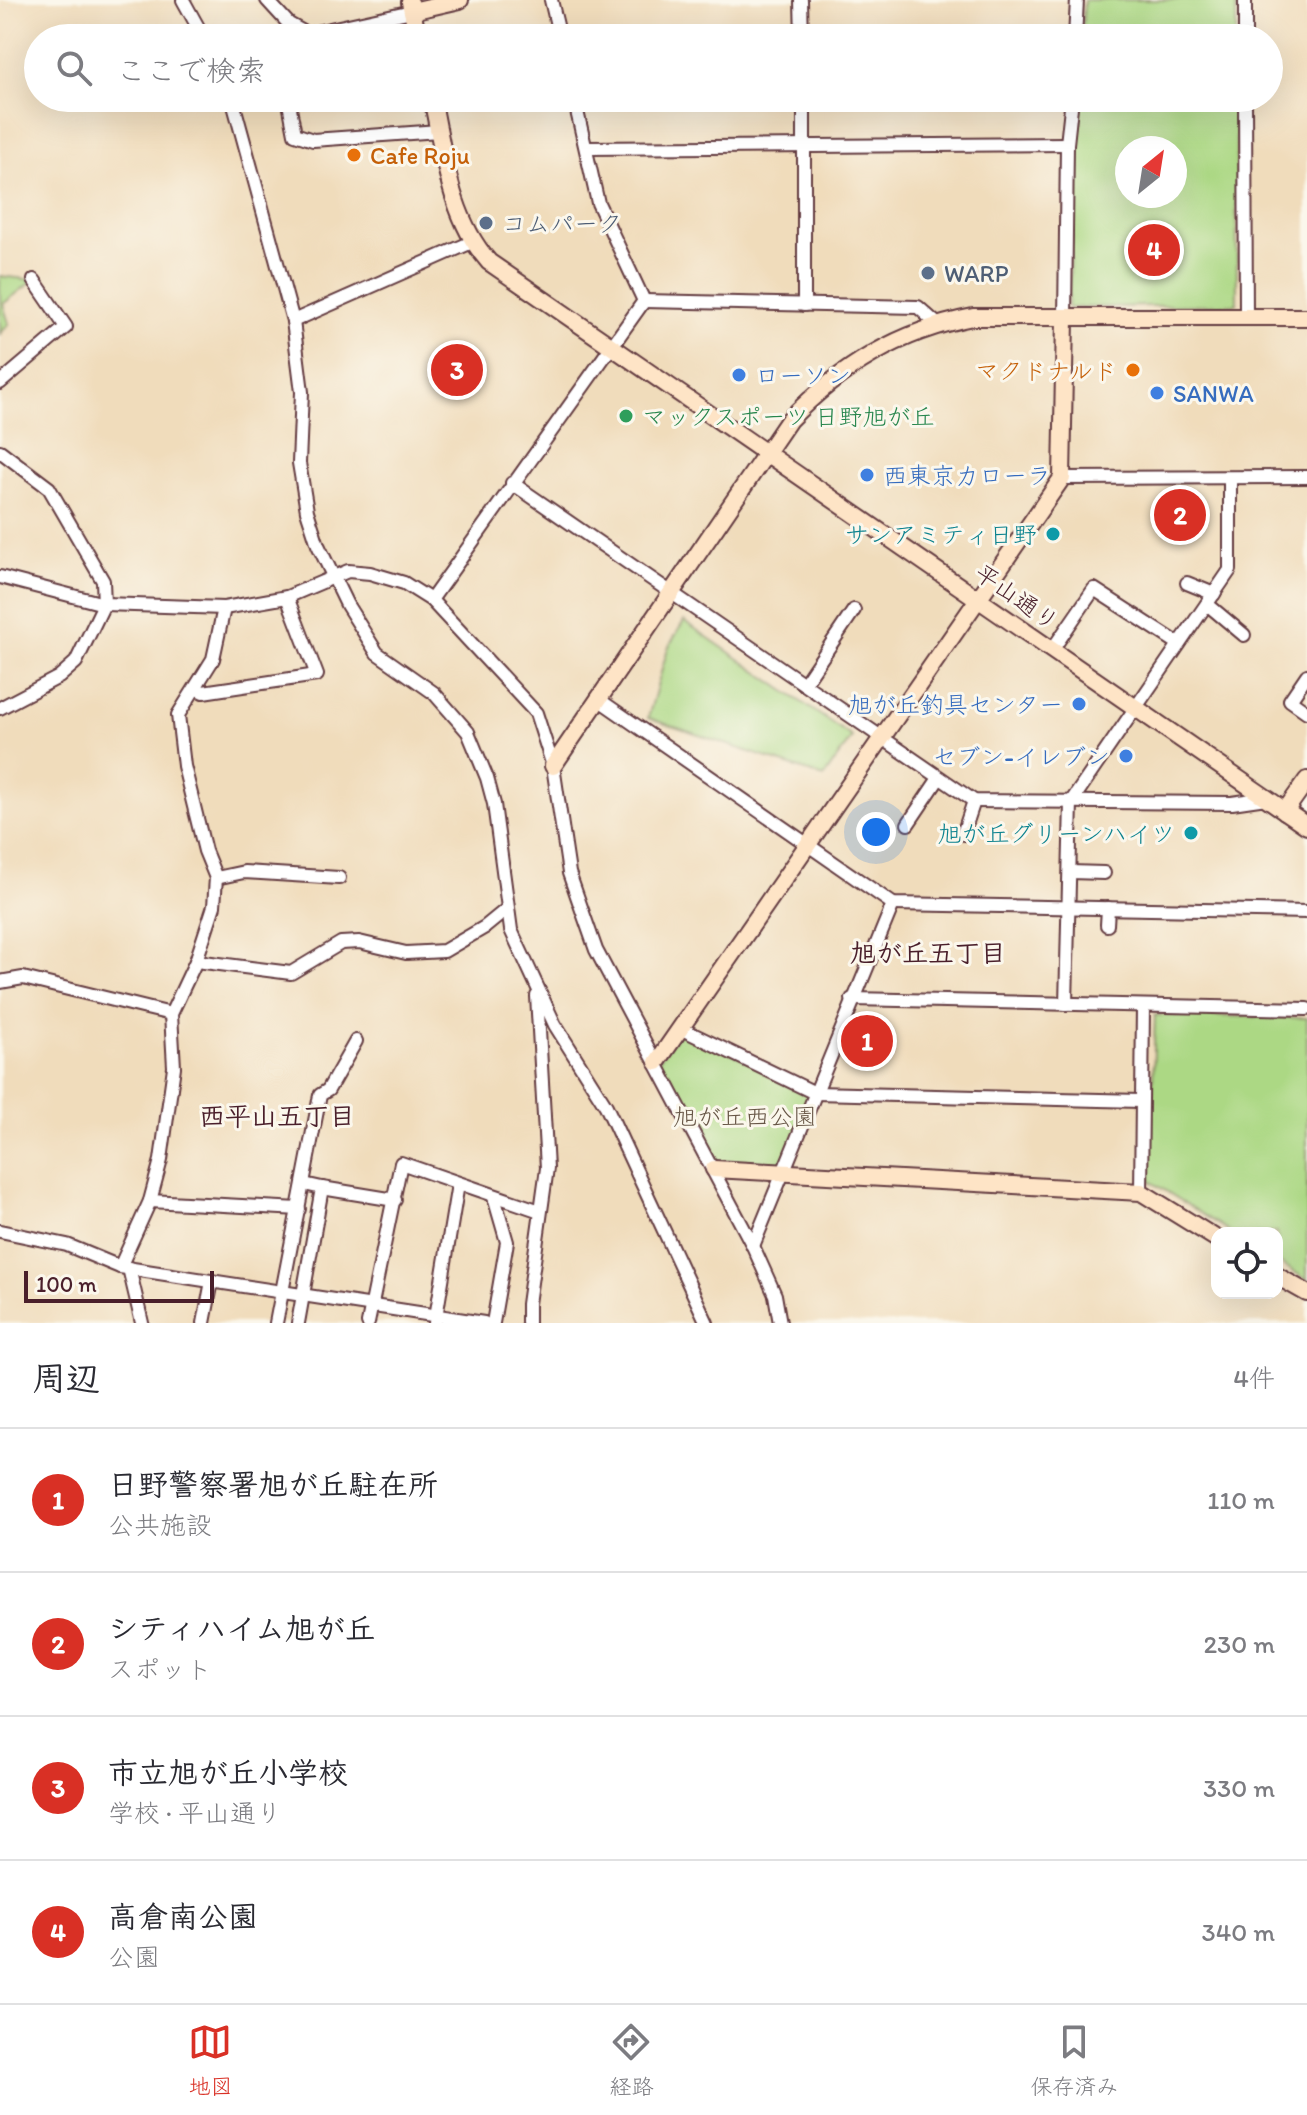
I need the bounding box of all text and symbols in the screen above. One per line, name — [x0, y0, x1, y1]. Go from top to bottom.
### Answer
search box — [24, 24, 1283, 112]
icon: search — [52, 46, 96, 90]
text: ここで検索 — [116, 52, 266, 89]
north arrow — [1115, 136, 1187, 208]
place label: Cafe Roju — [370, 141, 470, 170]
marker: Cafe Roju — [345, 146, 363, 164]
place label: コムパーク — [502, 209, 622, 238]
marker: コムパーク — [477, 214, 495, 232]
pin: 4 — [1128, 220, 1180, 280]
place label: WARP — [944, 259, 1009, 288]
marker: WARP — [919, 264, 937, 282]
pin: 3 — [431, 340, 483, 400]
place label: マクドナルド — [975, 356, 1117, 385]
place label: ローソン — [755, 361, 851, 390]
marker: マクドナルド — [1124, 361, 1142, 379]
marker: ローソン — [730, 366, 748, 384]
place label: SANWA — [1173, 379, 1254, 408]
marker: SANWA — [1148, 384, 1166, 402]
place label: マックスポーツ 日野旭が丘 — [642, 402, 934, 431]
marker: マックスポーツ 日野旭が丘 — [617, 407, 635, 425]
place label: 西東京カローラ — [883, 461, 1051, 490]
marker: 西東京カローラ — [858, 466, 876, 484]
pin: 2 — [1154, 485, 1206, 545]
place label: サンアミティ日野 — [845, 520, 1037, 549]
marker: サンアミティ日野 — [1044, 525, 1062, 543]
street label: 平山通り — [969, 558, 1065, 636]
place label: 旭が丘釣具センター — [848, 690, 1063, 719]
marker: 旭が丘釣具センター — [1070, 695, 1088, 713]
place label: セブン-イレブン — [932, 742, 1110, 771]
marker: セブン-イレブン — [1117, 747, 1135, 765]
your location — [856, 812, 896, 852]
place label: 旭が丘グリーンハイツ — [937, 819, 1175, 848]
marker: 旭が丘グリーンハイツ — [1182, 824, 1200, 842]
district label: 旭が丘五丁目 — [850, 937, 1006, 969]
pin: 1 — [841, 1011, 893, 1071]
district label: 西平山五丁目 — [199, 1100, 355, 1132]
park label: 旭が丘西公園 — [673, 1102, 817, 1131]
map controls — [1211, 1227, 1283, 1299]
button: locate — [1211, 1227, 1283, 1299]
scale bar — [24, 1267, 214, 1303]
text: 100 m — [36, 1271, 97, 1298]
text: 周辺 — [32, 1358, 100, 1399]
text: 4件 — [1233, 1362, 1275, 1394]
text: 日野警察署旭が丘駐在所 — [108, 1466, 438, 1503]
text: 1 — [52, 1484, 64, 1516]
text: 110 m — [1207, 1484, 1275, 1516]
text: 公共施設 — [108, 1509, 212, 1541]
text: シティハイム旭が丘 — [108, 1610, 375, 1647]
text: 2 — [51, 1628, 65, 1660]
text: 230 m — [1203, 1628, 1275, 1660]
text: スポット — [108, 1653, 212, 1685]
text: 市立旭が丘小学校 — [108, 1754, 348, 1791]
text: 3 — [51, 1772, 65, 1804]
text: 330 m — [1203, 1772, 1275, 1804]
text: 学校 · 平山通り — [108, 1797, 282, 1829]
text: 高倉南公園 — [108, 1898, 258, 1935]
text: 4 — [50, 1916, 66, 1948]
text: 340 m — [1201, 1916, 1275, 1948]
text: 公園 — [108, 1941, 160, 1973]
tab: 地図 — [188, 2020, 233, 2100]
tab: 経路 — [609, 2020, 654, 2100]
tab: 保存済み — [1030, 2020, 1119, 2100]

